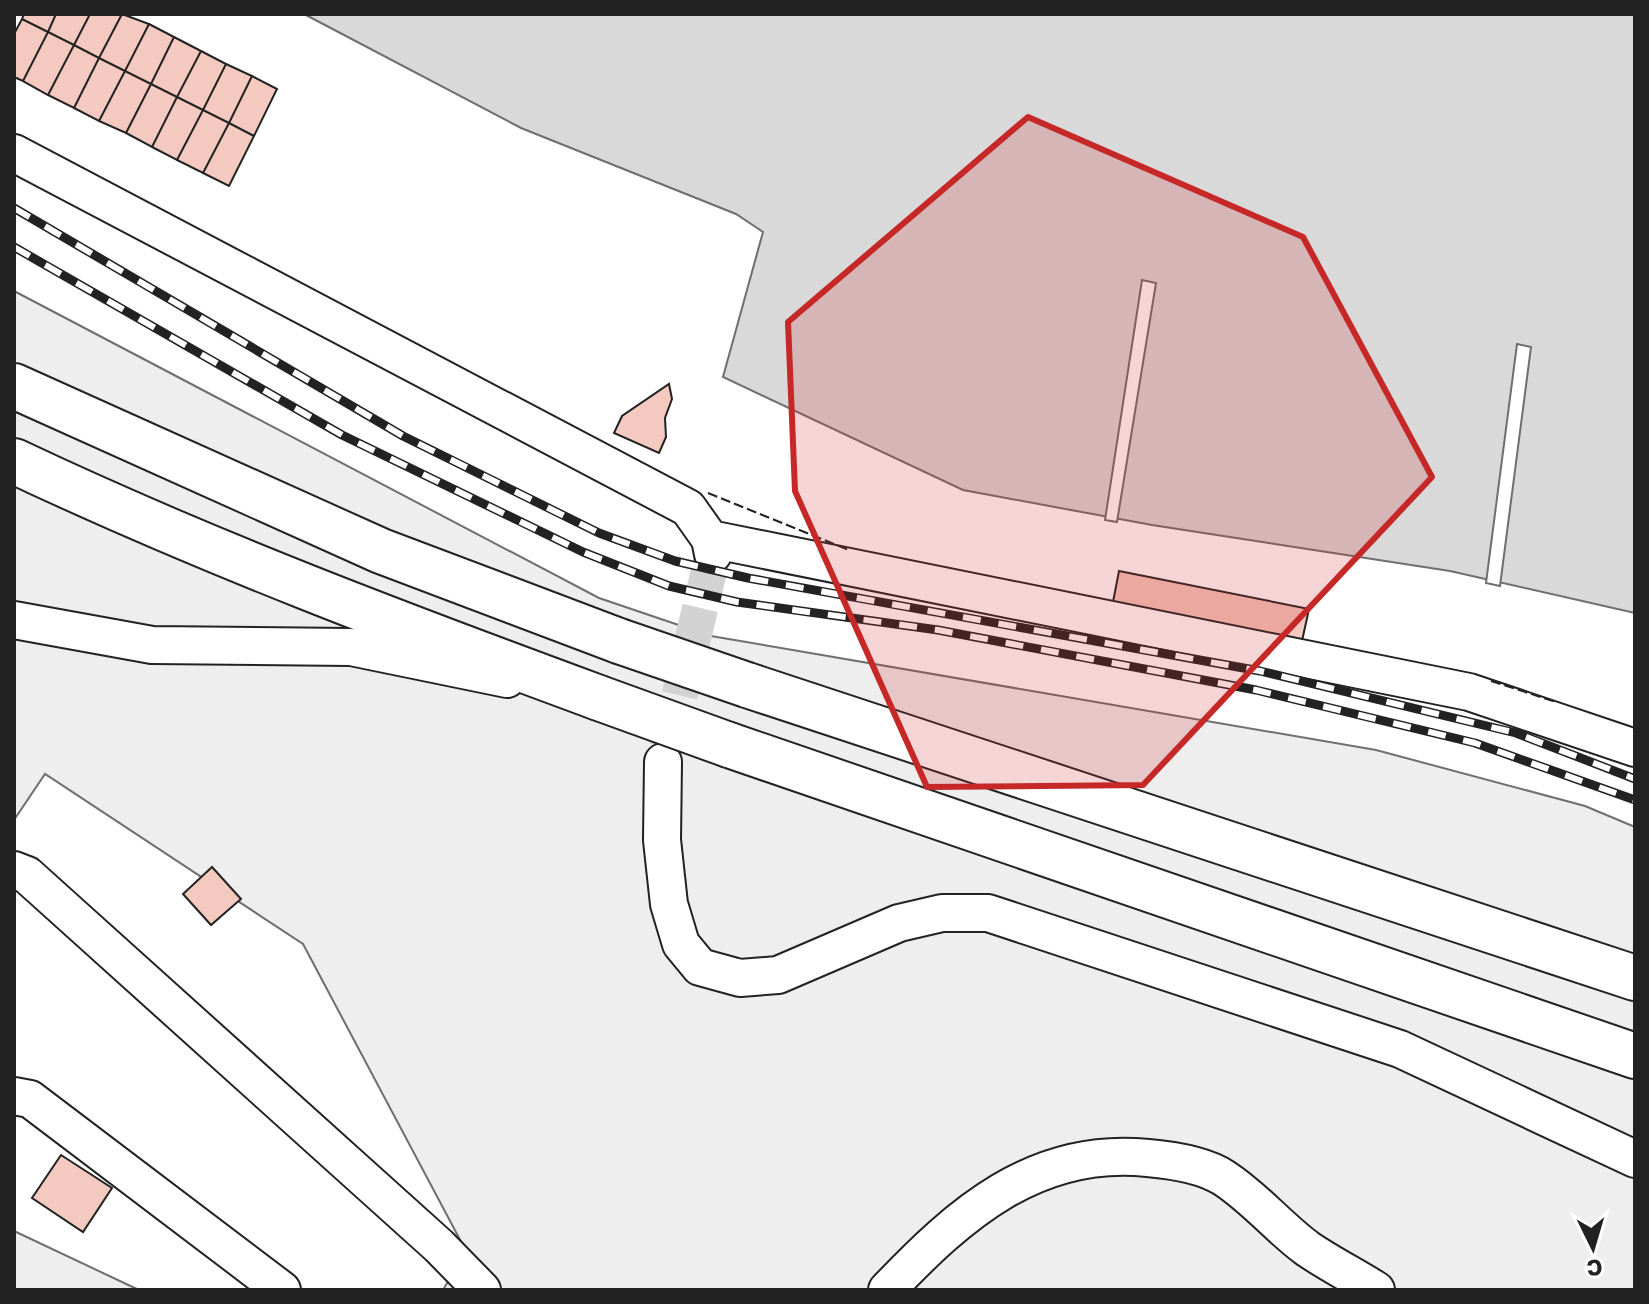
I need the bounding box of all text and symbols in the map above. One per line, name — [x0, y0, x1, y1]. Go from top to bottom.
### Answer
north arrow — [1553, 1208, 1633, 1288]
text: С — [1586, 1254, 1604, 1283]

